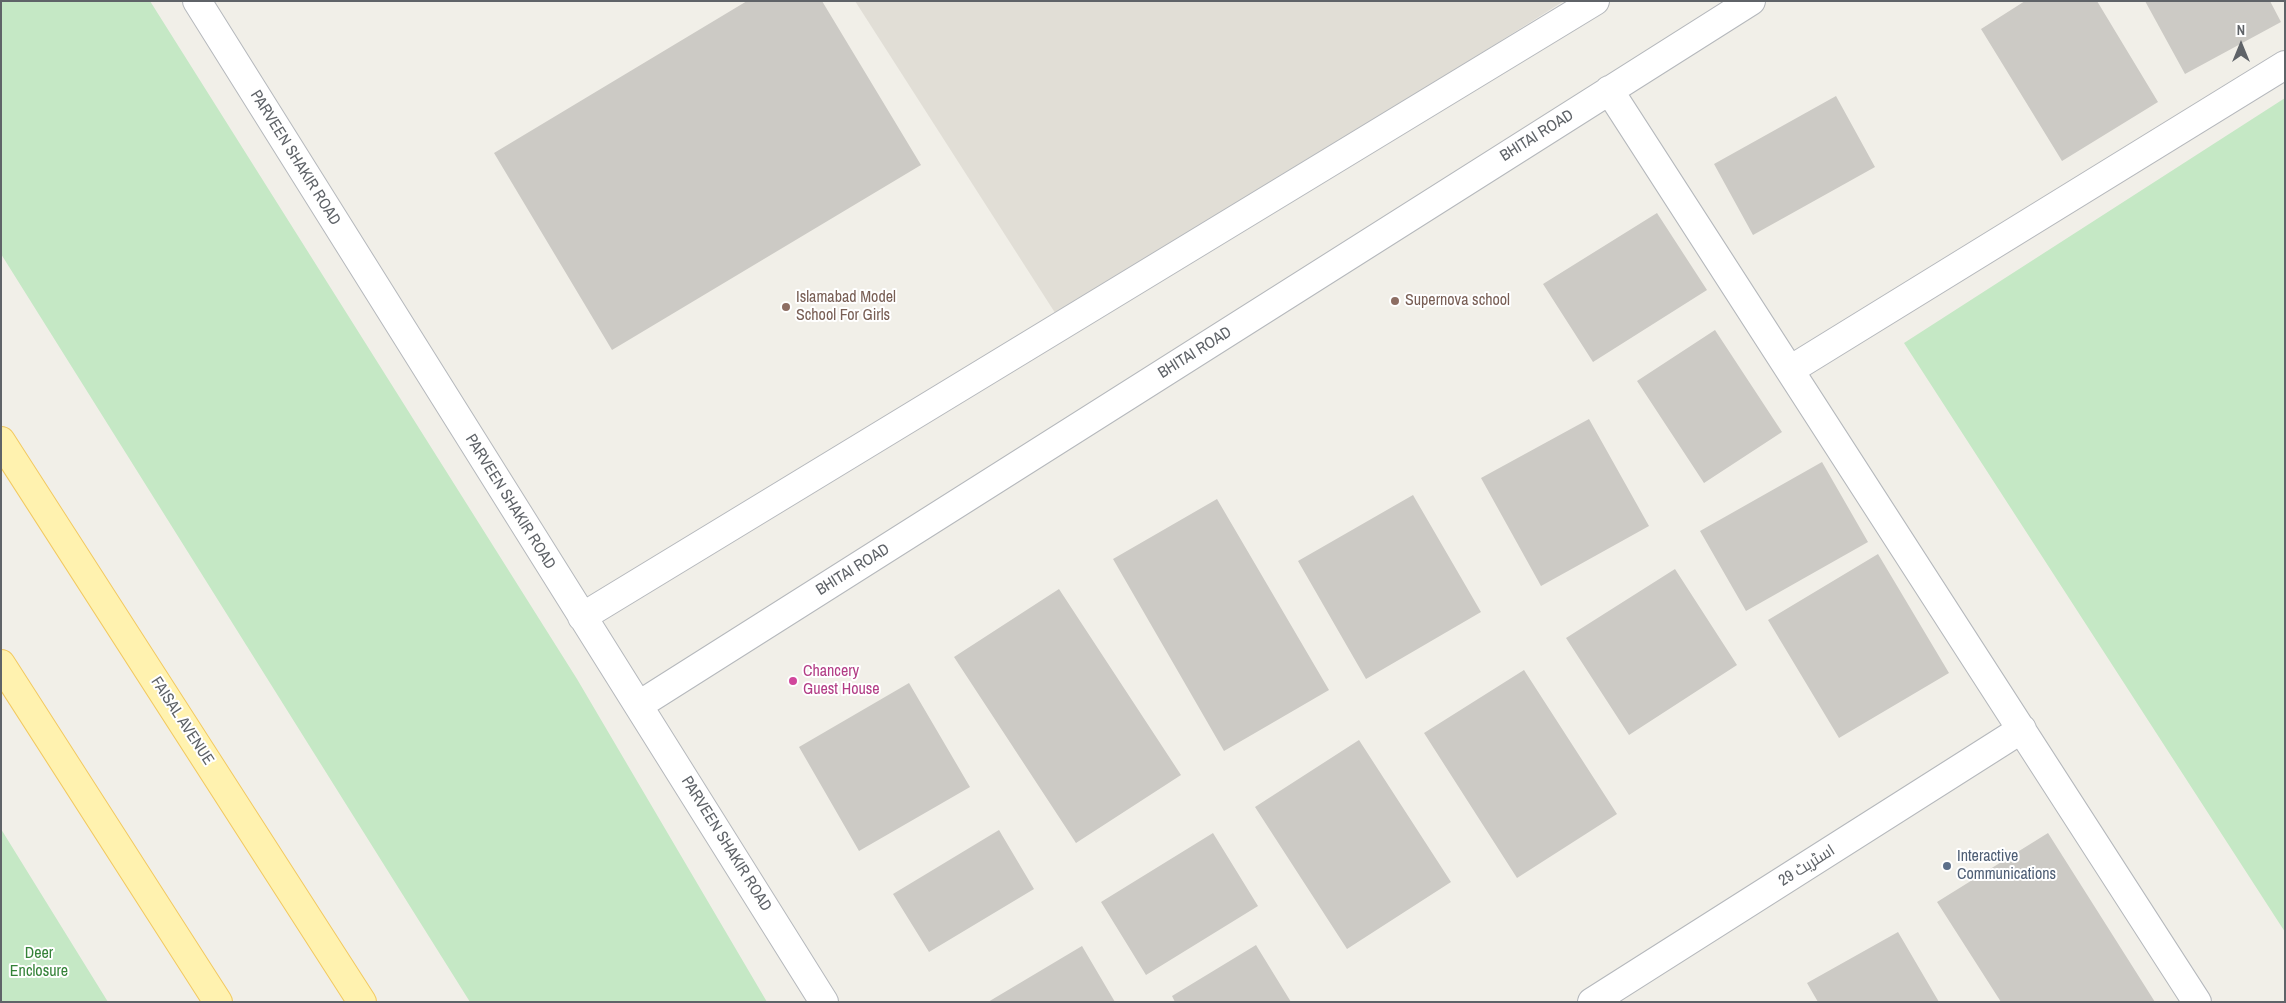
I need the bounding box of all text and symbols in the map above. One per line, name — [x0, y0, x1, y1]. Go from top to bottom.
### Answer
north arrow — [2216, 20, 2266, 70]
text: N — [2237, 21, 2245, 39]
street label: PARVEEN SHAKIR ROAD — [246, 87, 344, 229]
street label: BHITAI ROAD — [1497, 106, 1577, 166]
place label: Islamabad Model School For Girls — [796, 288, 896, 326]
place label: Supernova school — [1405, 291, 1510, 311]
marker: Supernova school — [1389, 295, 1401, 307]
marker: Islamabad Model School For Girls — [780, 301, 792, 313]
street label: BHITAI ROAD — [1155, 323, 1235, 383]
street label: PARVEEN SHAKIR ROAD — [461, 431, 559, 573]
street label: BHITAI ROAD — [813, 540, 893, 600]
place label: Chancery Guest House — [803, 662, 880, 700]
street label: FAISAL AVENUE — [146, 673, 218, 769]
marker: Chancery Guest House — [787, 675, 799, 687]
street label: PARVEEN SHAKIR ROAD — [677, 773, 775, 915]
street label: اسٹریٹ 29 — [1775, 841, 1839, 891]
place label: Interactive Communications — [1957, 847, 2056, 885]
marker: Interactive Communications — [1941, 860, 1953, 872]
park label: Deer Enclosure — [10, 944, 68, 982]

